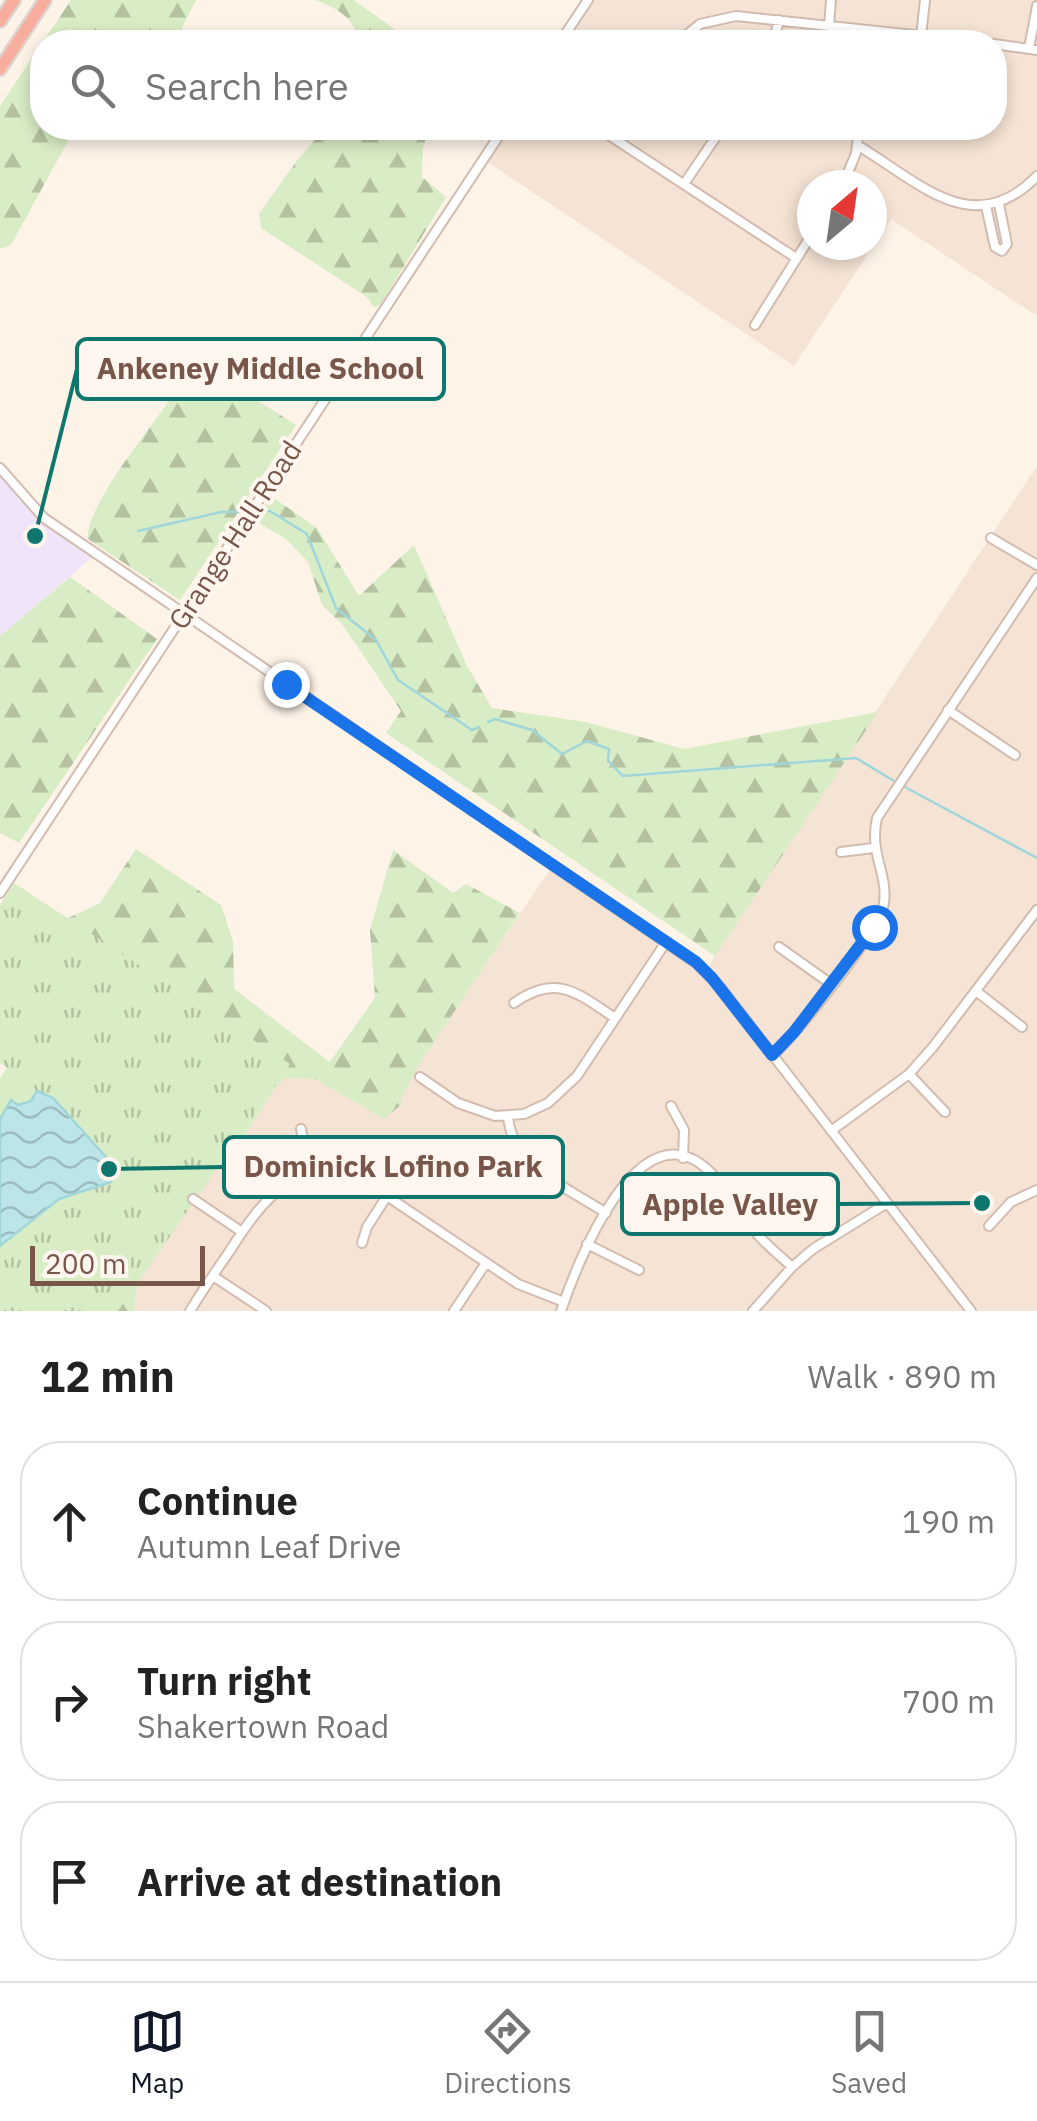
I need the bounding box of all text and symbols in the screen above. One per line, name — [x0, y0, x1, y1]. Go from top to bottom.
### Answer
search box — [30, 30, 1007, 140]
icon: search — [65, 58, 120, 113]
text: Search here — [145, 61, 349, 110]
north arrow — [797, 170, 887, 260]
callout: Ankeney Middle School — [77, 339, 444, 399]
text: Ankeney Middle School — [96, 348, 424, 387]
street label: Grange Hall Road — [160, 433, 309, 636]
route end — [264, 662, 310, 708]
route start — [852, 905, 898, 951]
callout: Dominick Lofino Park — [224, 1137, 563, 1197]
text: Dominick Lofino Park — [244, 1146, 543, 1185]
callout: Apple Valley — [622, 1174, 838, 1234]
text: Apple Valley — [642, 1184, 818, 1223]
scale bar — [30, 1241, 205, 1286]
text: 200 m — [45, 1245, 126, 1282]
text: 12 min — [40, 1349, 175, 1404]
text: Walk · 890 m — [808, 1355, 997, 1397]
text: Continue — [137, 1476, 298, 1525]
icon: ahead — [42, 1494, 97, 1549]
text: 190 m — [902, 1500, 995, 1542]
text: Autumn Leaf Drive — [137, 1525, 401, 1567]
text: Turn right — [137, 1656, 312, 1705]
icon: right — [42, 1674, 97, 1729]
text: 700 m — [902, 1680, 995, 1722]
text: Shakertown Road — [137, 1705, 389, 1747]
icon: arrive — [42, 1854, 97, 1909]
text: Arrive at destination — [137, 1857, 502, 1906]
tab: Map — [130, 2004, 185, 2101]
tab: Directions — [444, 2004, 572, 2101]
tab: Saved — [831, 2004, 907, 2101]

